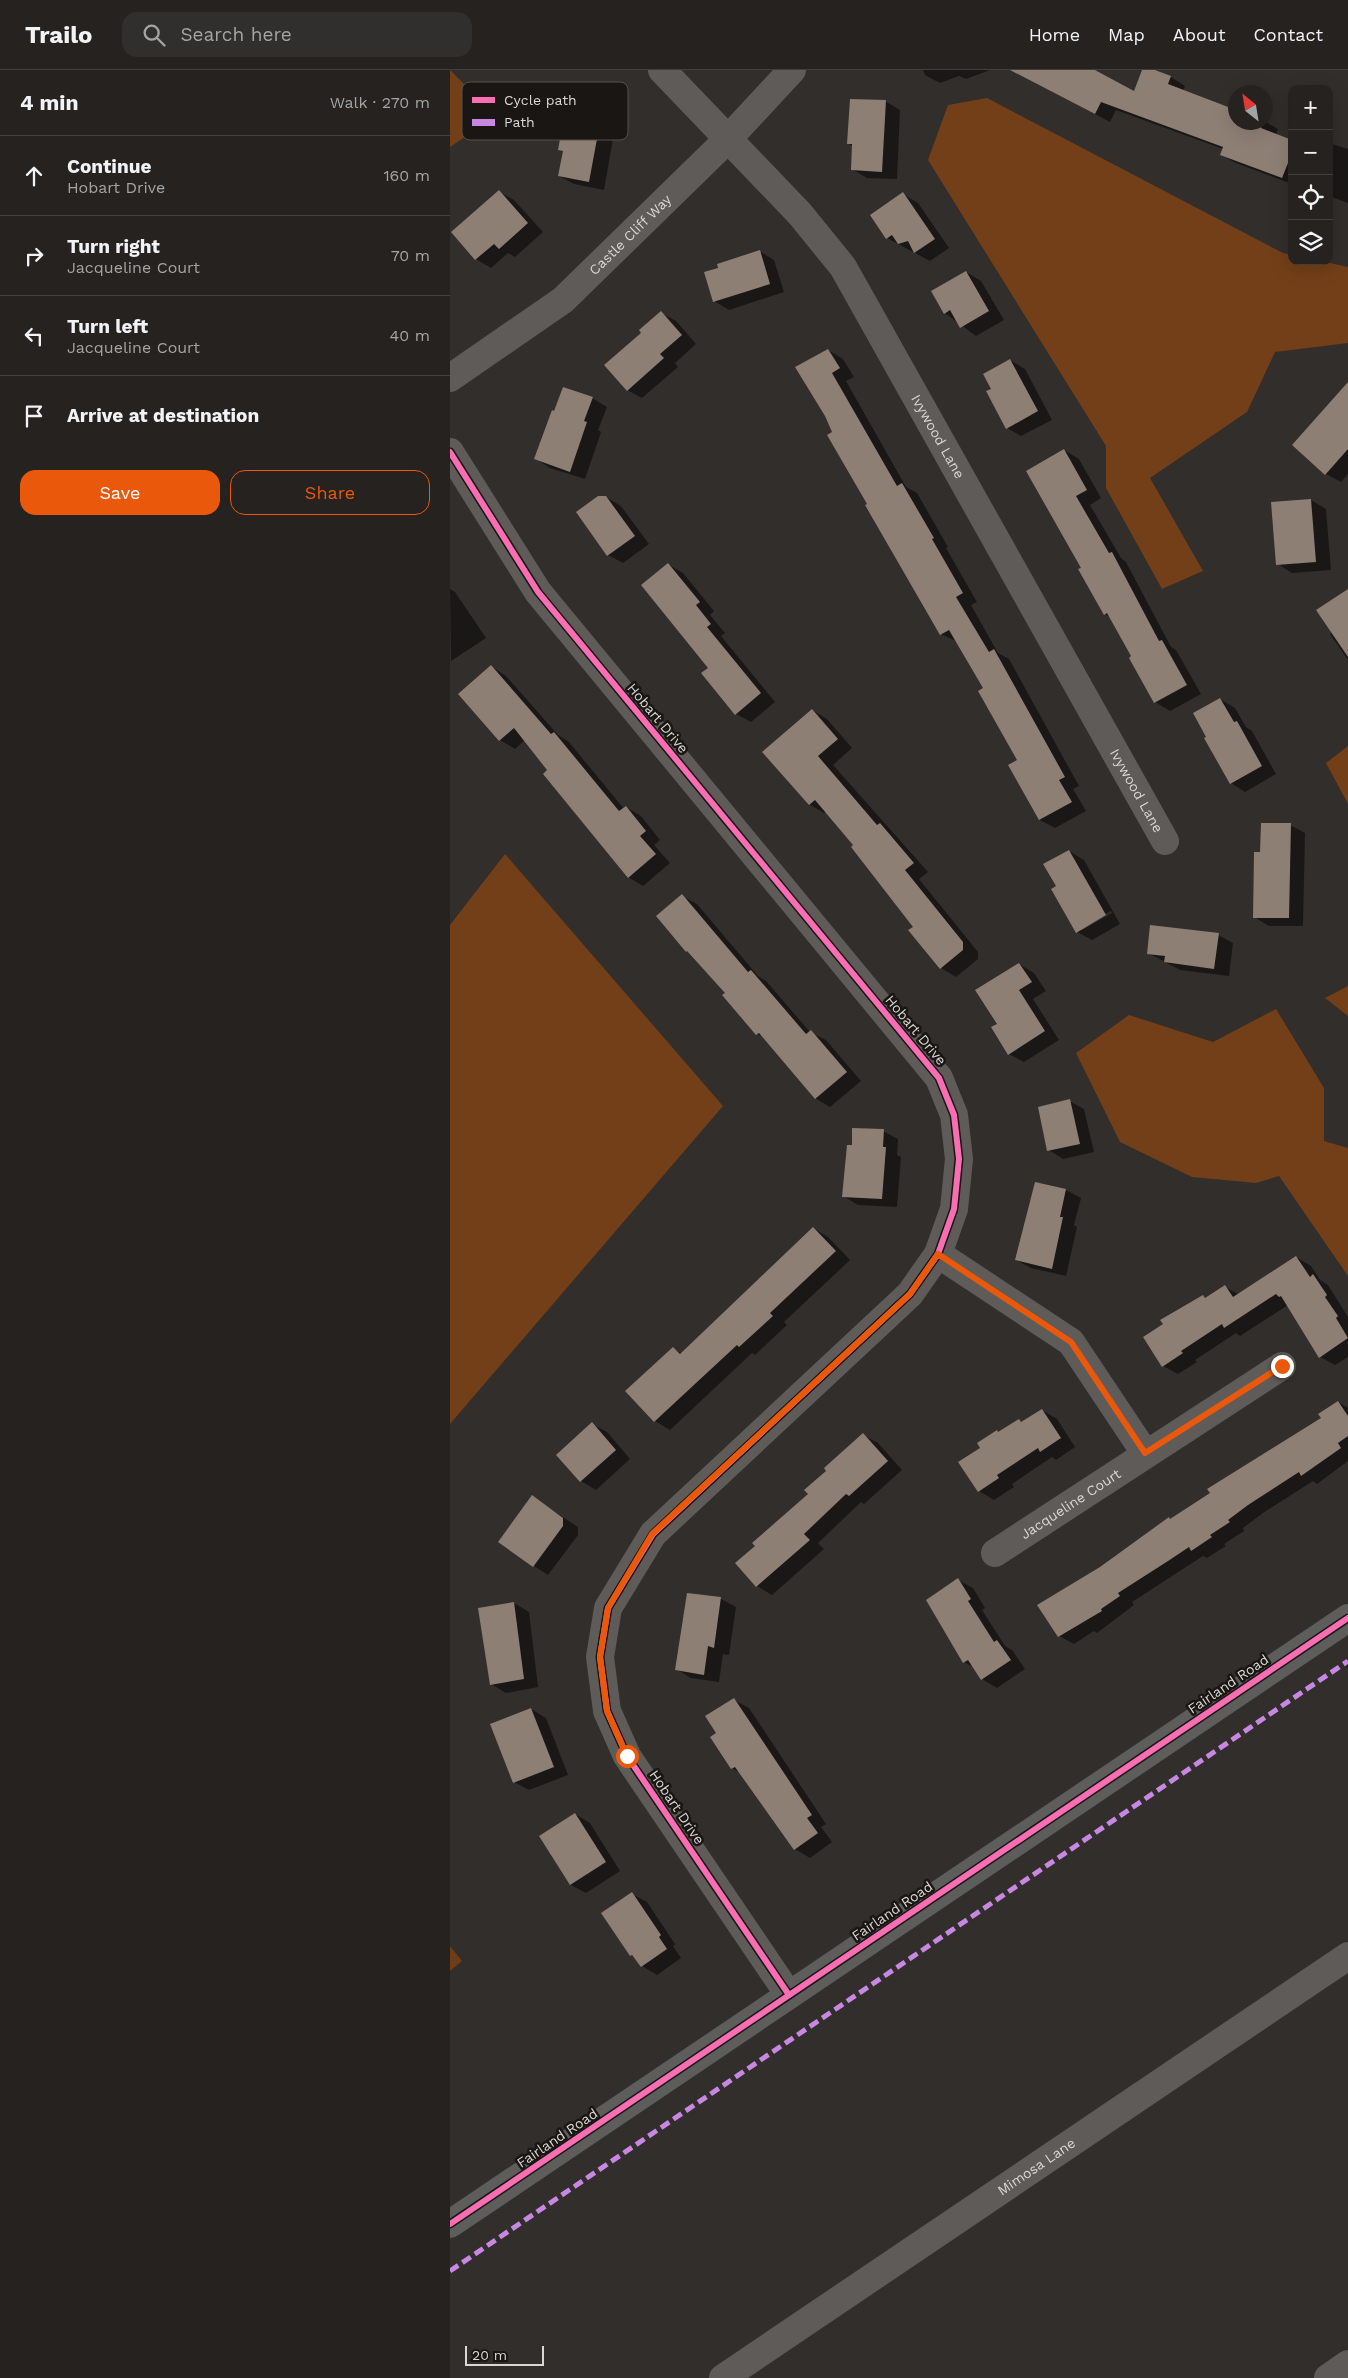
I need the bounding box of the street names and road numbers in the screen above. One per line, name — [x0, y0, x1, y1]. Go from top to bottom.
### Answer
street label: Castle Cliff Way — [586, 191, 675, 278]
street label: Ivywood Lane — [908, 392, 968, 481]
street label: Hobart Drive — [624, 680, 692, 756]
street label: Ivywood Lane — [1107, 746, 1167, 835]
street label: Hobart Drive — [882, 992, 950, 1068]
street label: Jacqueline Court — [1017, 1465, 1124, 1542]
street label: Fairland Road — [1185, 1651, 1271, 1717]
street label: Hobart Drive — [646, 1767, 708, 1847]
street label: Fairland Road — [849, 1878, 935, 1944]
street label: Fairland Road — [514, 2105, 600, 2171]
street label: Mimosa Lane — [994, 2135, 1078, 2198]

